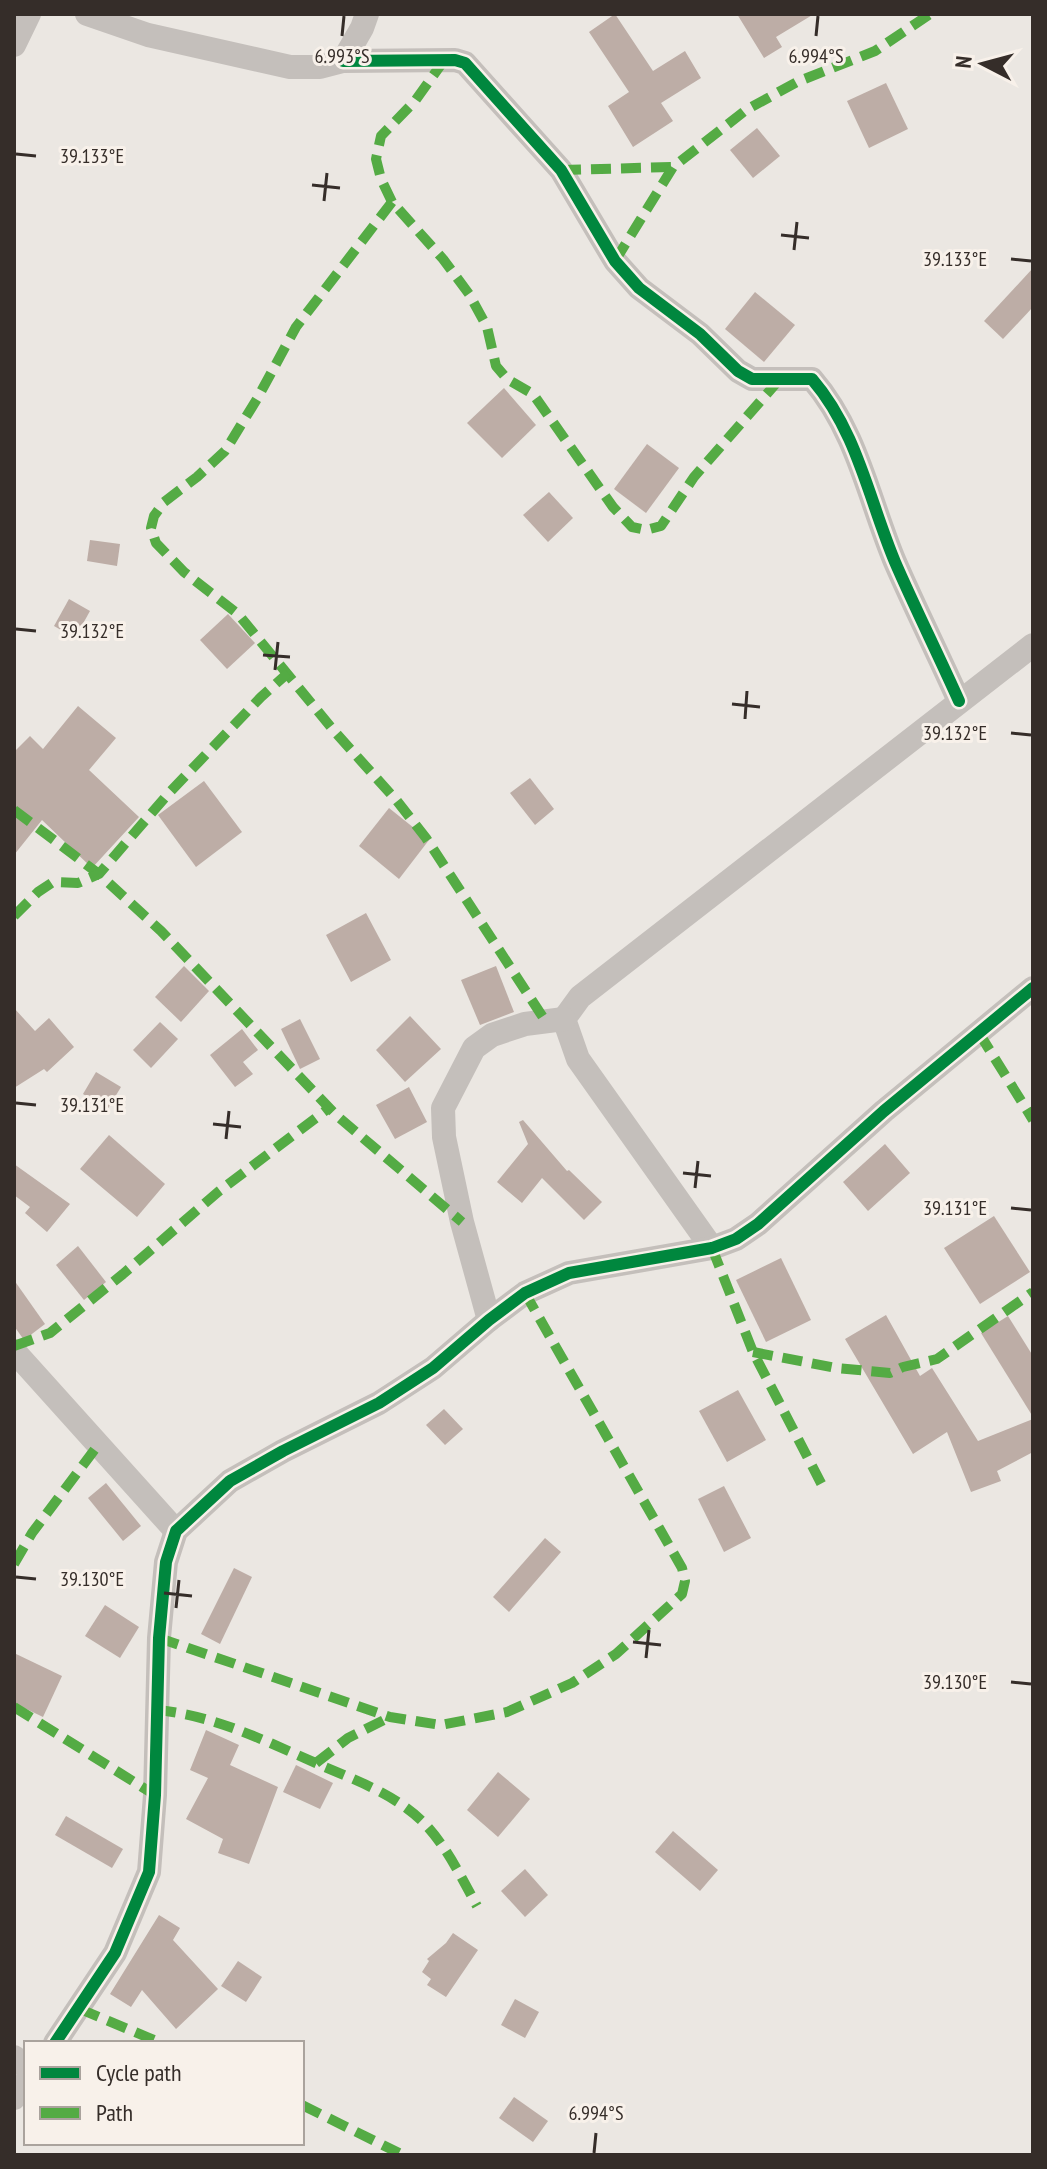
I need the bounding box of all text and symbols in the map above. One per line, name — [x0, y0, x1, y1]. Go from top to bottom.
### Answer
north arrow — [943, 24, 1023, 104]
text: 6.993°S — [315, 43, 369, 69]
text: 6.994°S — [789, 43, 843, 69]
text: N — [949, 55, 978, 69]
text: 39.133°E — [60, 143, 124, 169]
text: 39.133°E — [923, 246, 987, 272]
text: 39.132°E — [60, 618, 124, 644]
text: 39.132°E — [923, 720, 987, 746]
text: 39.131°E — [60, 1092, 124, 1118]
text: 39.131°E — [923, 1195, 987, 1221]
text: 39.130°E — [60, 1566, 124, 1592]
text: 39.130°E — [923, 1669, 987, 1695]
legend — [24, 2041, 304, 2145]
text: Cycle path — [96, 2057, 182, 2088]
text: Path — [96, 2097, 133, 2128]
text: 6.994°S — [569, 2100, 623, 2126]

